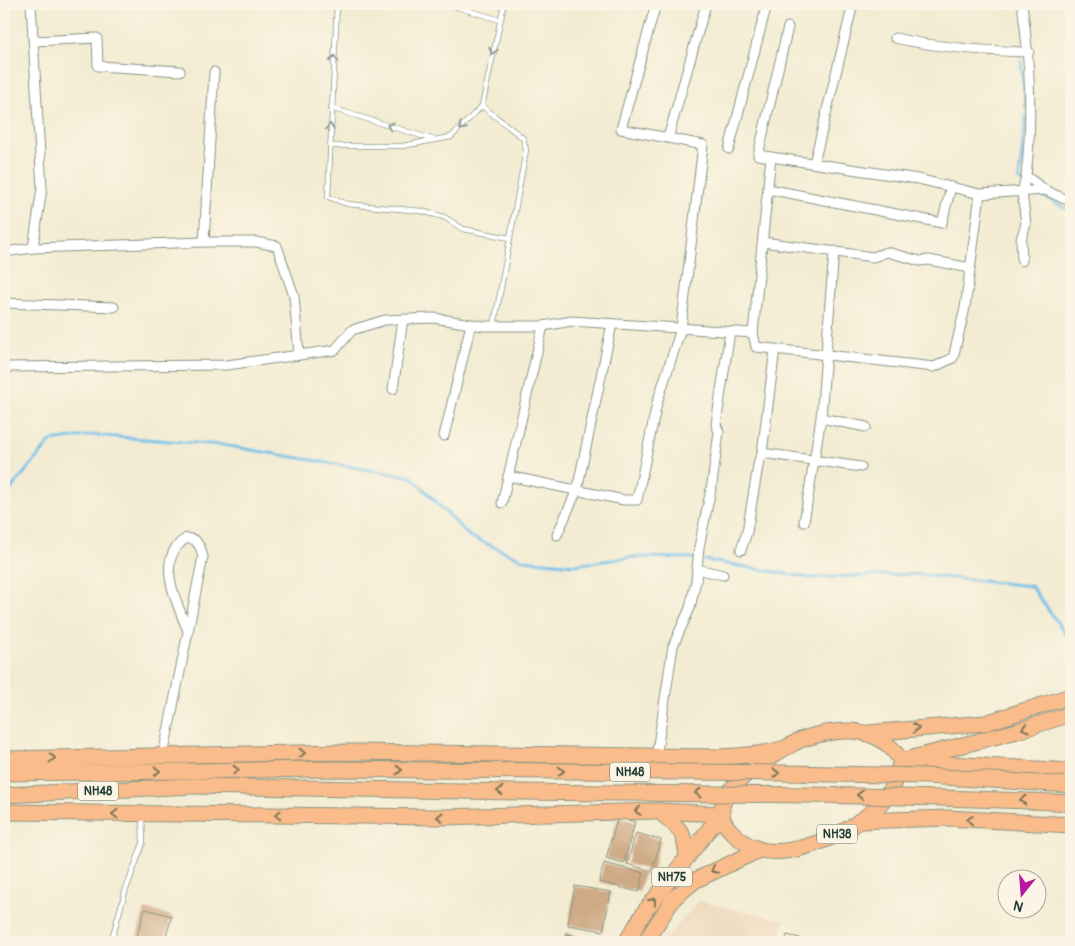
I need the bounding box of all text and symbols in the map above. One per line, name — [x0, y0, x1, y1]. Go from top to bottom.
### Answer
one-way arrow — [489, 47, 499, 56]
one-way arrow — [328, 55, 339, 63]
one-way arrow — [387, 121, 395, 131]
one-way arrow — [458, 121, 467, 130]
one-way arrow — [325, 123, 336, 131]
one-way arrow — [912, 723, 920, 734]
one-way arrow — [1021, 723, 1029, 733]
one-way arrow — [299, 748, 307, 758]
one-way arrow — [49, 753, 57, 764]
road number: NH48 — [610, 762, 650, 782]
one-way arrow — [233, 765, 241, 775]
one-way arrow — [396, 765, 403, 775]
one-way arrow — [154, 766, 162, 776]
one-way arrow — [558, 766, 566, 776]
one-way arrow — [773, 768, 781, 778]
road number: NH48 — [78, 781, 118, 800]
one-way arrow — [496, 786, 504, 797]
one-way arrow — [693, 788, 701, 798]
one-way arrow — [856, 790, 864, 800]
one-way arrow — [1018, 795, 1026, 806]
one-way arrow — [633, 806, 641, 817]
one-way arrow — [111, 809, 118, 819]
one-way arrow — [273, 810, 281, 820]
one-way arrow — [436, 812, 444, 822]
one-way arrow — [966, 814, 974, 825]
road number: NH38 — [817, 824, 857, 844]
one-way arrow — [711, 864, 720, 874]
road number: NH75 — [652, 868, 692, 886]
north arrow — [998, 868, 1048, 918]
text: N — [1011, 896, 1025, 915]
one-way arrow — [647, 898, 655, 907]

